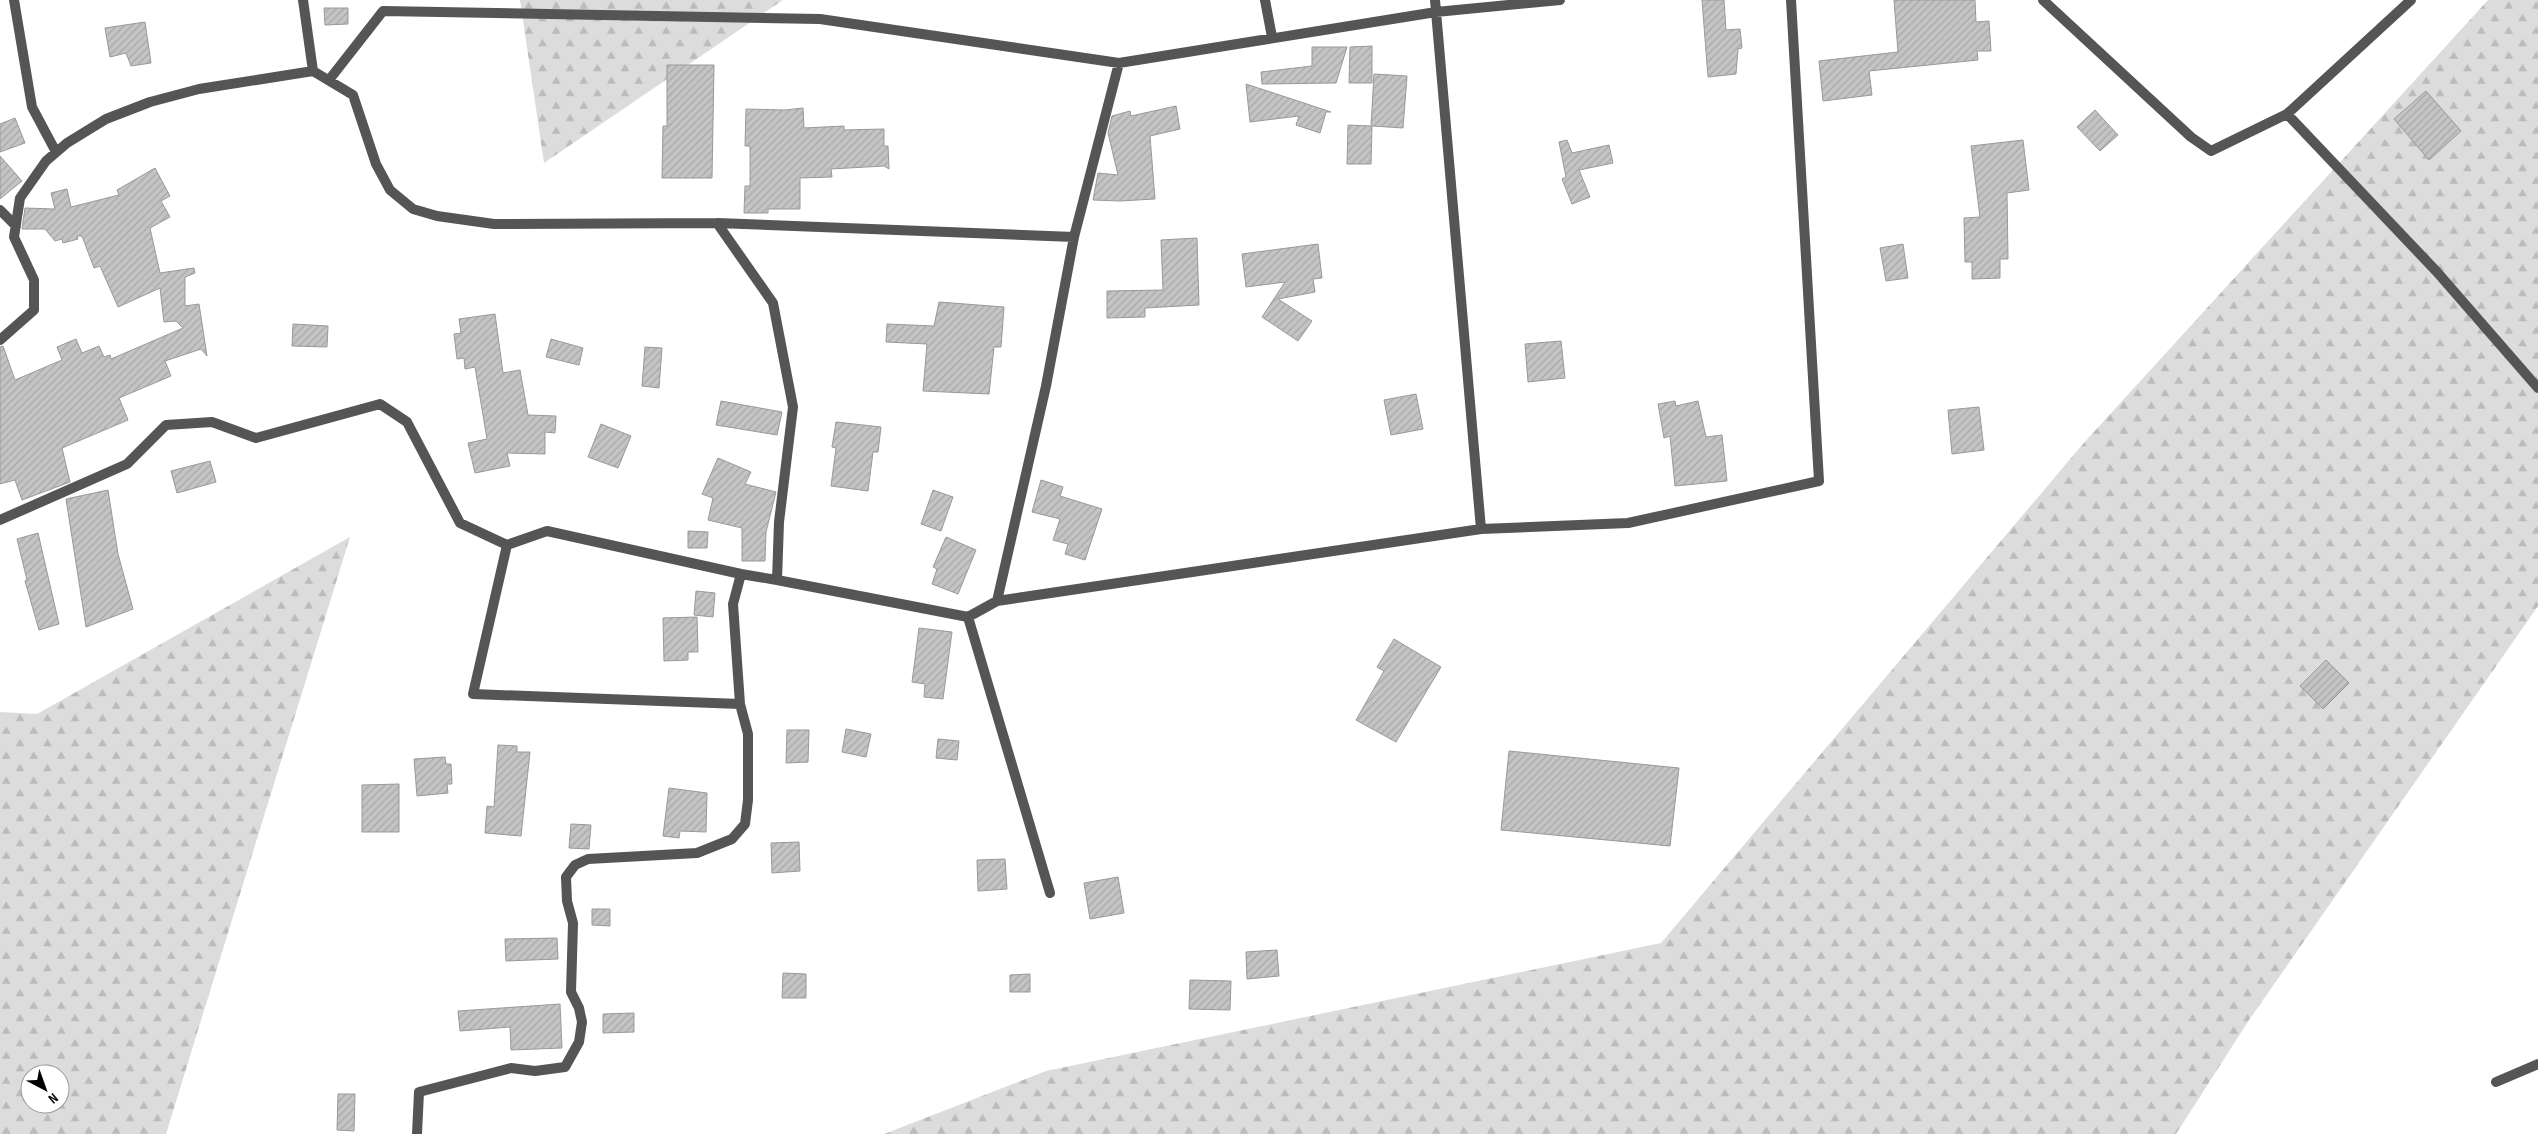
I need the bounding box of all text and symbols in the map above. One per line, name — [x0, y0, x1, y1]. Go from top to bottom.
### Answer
north arrow — [20, 1064, 70, 1114]
text: N — [45, 1090, 62, 1107]

